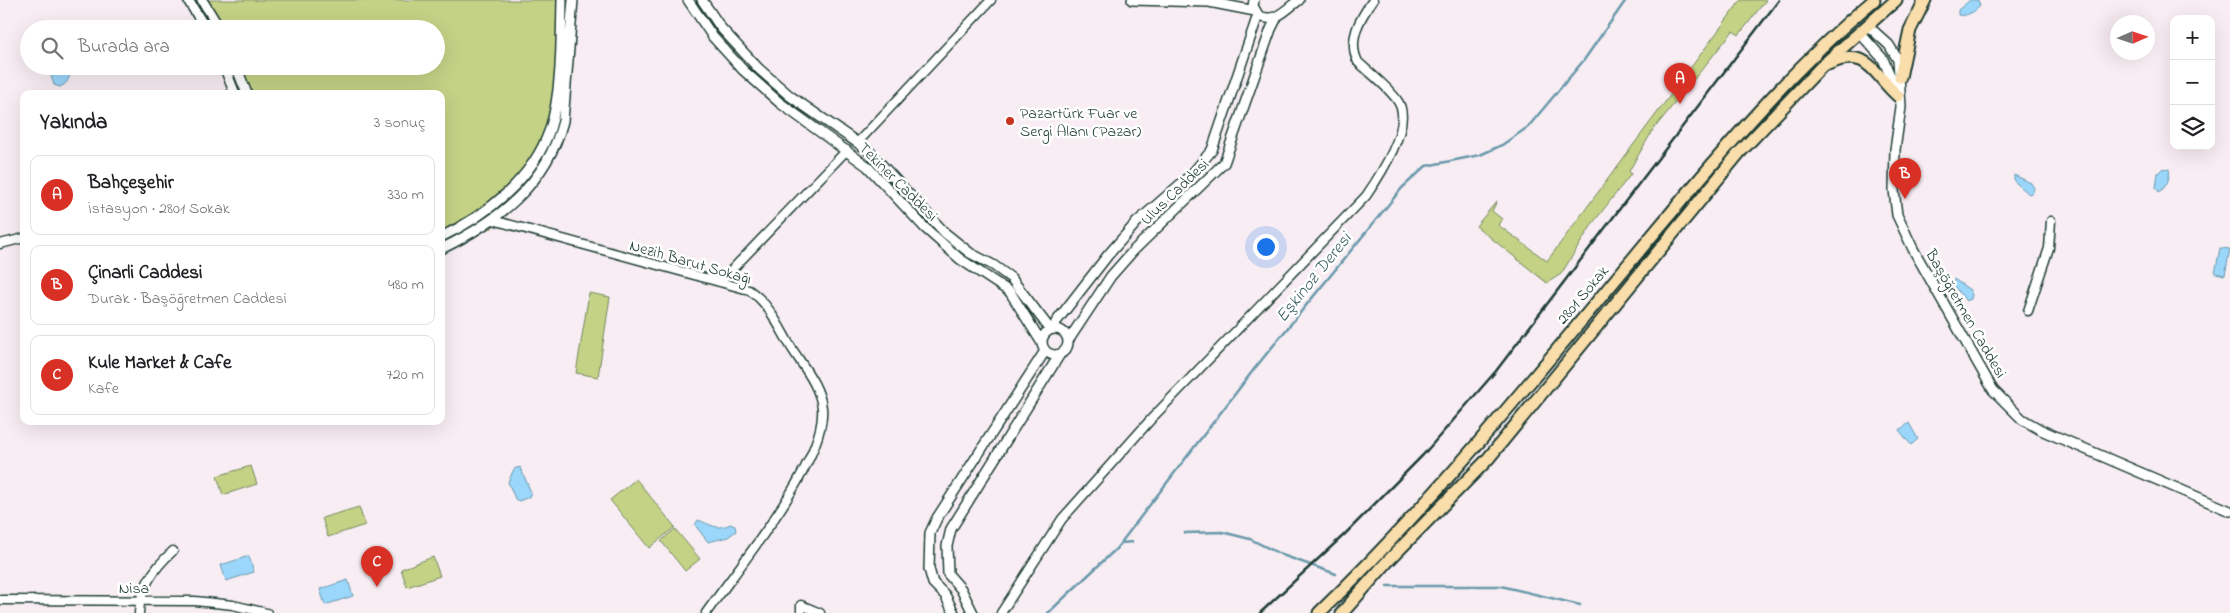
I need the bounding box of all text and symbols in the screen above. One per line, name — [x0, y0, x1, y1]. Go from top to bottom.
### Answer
north arrow — [2110, 15, 2155, 60]
map controls — [2170, 15, 2215, 150]
button: + — [2170, 15, 2215, 60]
search box — [20, 20, 445, 75]
icon: search — [38, 34, 66, 62]
text: Burada ara — [78, 34, 170, 61]
button: − — [2170, 60, 2215, 105]
pin: A — [1664, 63, 1696, 104]
place label: Pazartürk Fuar ve Sergi Alanı (Pazar) — [1020, 102, 1141, 144]
button: layers — [2170, 105, 2215, 150]
text: Yakında — [40, 108, 107, 138]
text: 3 sonuç — [374, 111, 425, 135]
marker: Pazartürk Fuar ve Sergi Alanı (Pazar) — [1004, 115, 1016, 127]
street label: Tekiner Caddesi — [852, 137, 943, 228]
street label: Ulus Caddesi — [1136, 153, 1215, 232]
pin: B — [1889, 158, 1921, 199]
text: Bahçeşehir — [88, 170, 174, 197]
text: A — [52, 183, 62, 207]
text: 330 m — [387, 183, 424, 207]
text: İstasyon · 2801 Sokak — [88, 197, 230, 221]
water label: Eşkinoz Deresi — [1270, 226, 1360, 329]
street label: Nezih Barut Sokağı — [627, 234, 754, 292]
your location — [1253, 234, 1279, 260]
street label: Başöğretmen Caddesi — [1918, 244, 2012, 383]
text: Çinarli Caddesi — [88, 260, 202, 287]
street label: 2801 Sokak — [1552, 260, 1616, 330]
text: B — [52, 273, 62, 297]
text: 480 m — [388, 273, 424, 297]
text: Durak · Başöğretmen Caddesi — [88, 287, 287, 311]
text: Kule Market & Cafe — [88, 350, 232, 377]
text: C — [53, 363, 61, 387]
text: 720 m — [386, 363, 424, 387]
text: Kafe — [88, 377, 119, 401]
pin: C — [361, 546, 393, 587]
street label: Nisa — [119, 577, 149, 601]

